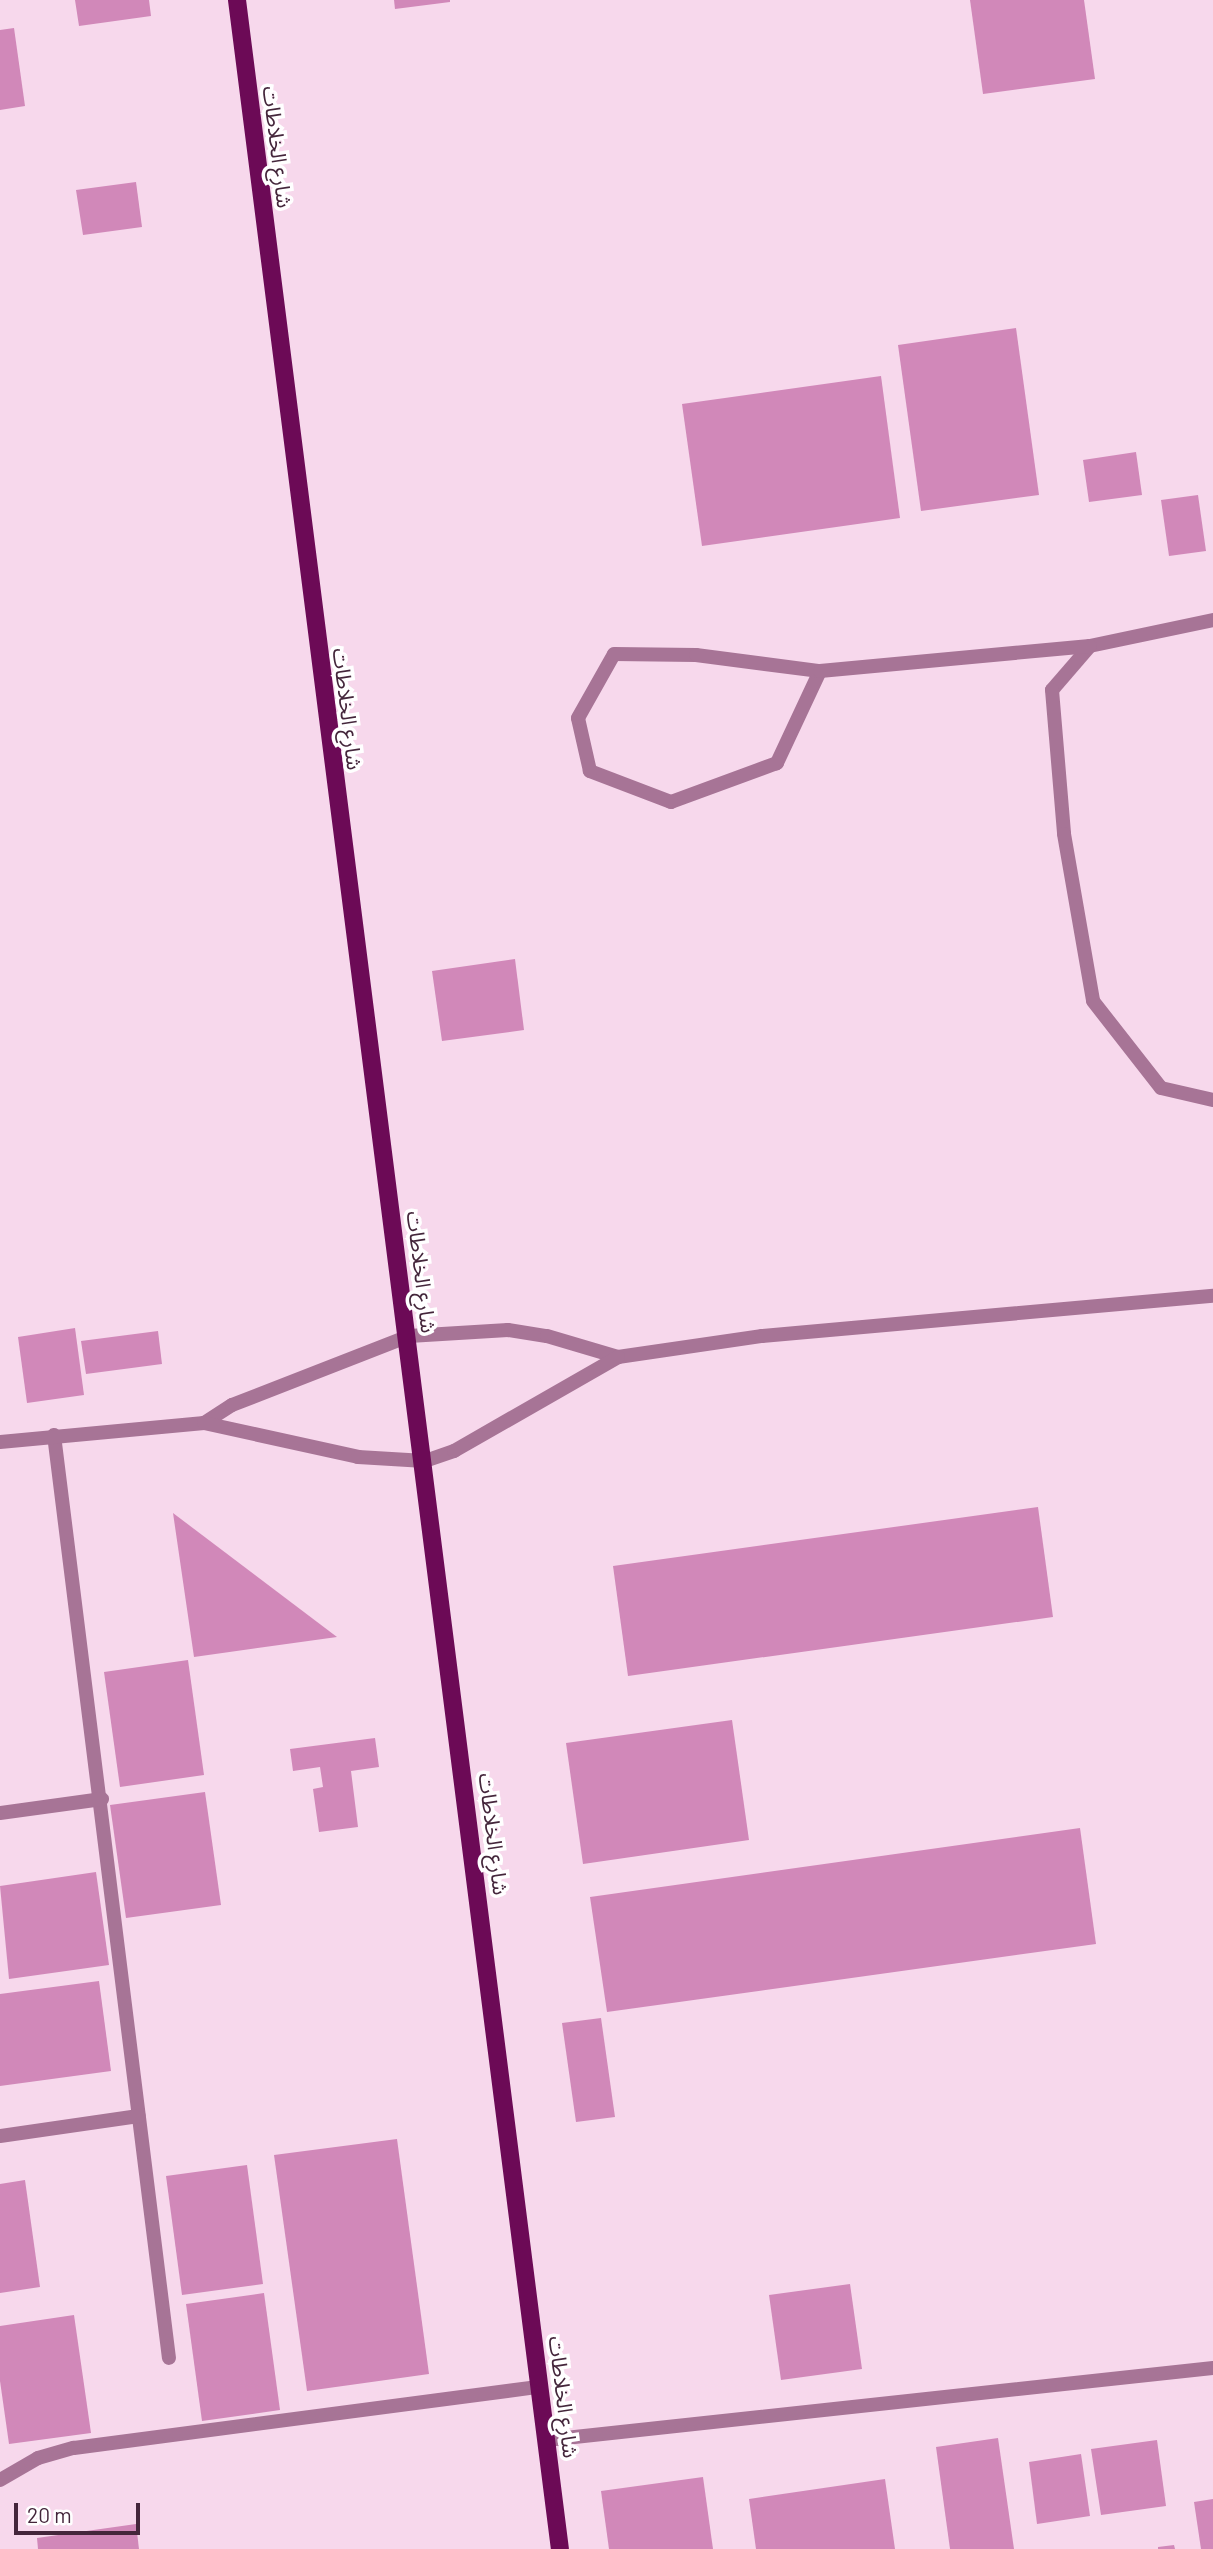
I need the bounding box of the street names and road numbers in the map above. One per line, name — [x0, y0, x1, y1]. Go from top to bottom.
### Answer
street label: شارع الخلاطات — [258, 85, 298, 209]
street label: شارع الخلاطات — [328, 647, 368, 771]
street label: شارع الخلاطات — [402, 1210, 442, 1334]
street label: شارع الخلاطات — [474, 1772, 514, 1896]
street label: شارع الخلاطات — [544, 2335, 584, 2459]

